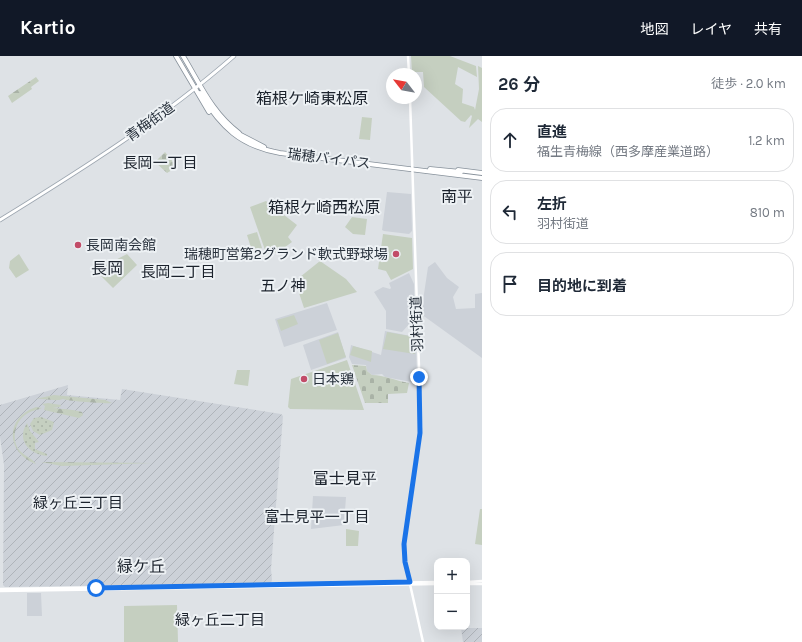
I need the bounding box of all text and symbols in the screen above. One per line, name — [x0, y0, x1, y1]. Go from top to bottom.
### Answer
text: Kartio — [20, 17, 75, 39]
text: 地図 — [640, 21, 668, 38]
text: レイヤ — [690, 21, 732, 38]
text: 共有 — [754, 21, 782, 38]
north arrow — [386, 68, 422, 104]
text: 26 分 — [498, 74, 540, 94]
text: 徒歩 · 2.0 km — [711, 76, 786, 91]
district label: 箱根ケ崎東松原 — [256, 89, 368, 108]
street label: 青梅街道 — [122, 99, 178, 145]
text: 直進 — [537, 123, 567, 141]
icon: ahead — [499, 129, 521, 151]
text: 1.2 km — [748, 133, 785, 148]
text: 福生青梅線（西多摩産業道路） — [537, 144, 719, 159]
street label: 瑞穂バイパス — [286, 145, 372, 173]
district label: 長岡一丁目 — [122, 154, 198, 172]
district label: 南平 — [441, 187, 473, 206]
text: 左折 — [537, 195, 567, 213]
district label: 箱根ケ崎西松原 — [268, 198, 380, 217]
icon: left — [499, 201, 521, 223]
text: 810 m — [750, 205, 785, 220]
text: 羽村街道 — [537, 216, 589, 231]
place label: 長岡南会館 — [86, 237, 156, 254]
marker: 長岡南会館 — [73, 240, 83, 250]
place label: 瑞穂町営第2グランド軟式野球場 — [184, 246, 388, 263]
marker: 瑞穂町営第2グランド軟式野球場 — [391, 249, 401, 259]
district label: 長岡 — [91, 259, 123, 278]
district label: 長岡二丁目 — [140, 263, 216, 281]
icon: arrive — [499, 273, 521, 295]
district label: 五ノ神 — [260, 277, 306, 295]
text: 目的地に到着 — [537, 277, 627, 295]
street label: 羽村街道 — [408, 296, 426, 352]
route end — [410, 368, 428, 386]
place label: 日本鶏 — [312, 371, 354, 388]
marker: 日本鶏 — [299, 374, 309, 384]
district label: 富士見平 — [313, 469, 377, 488]
district label: 緑ヶ丘三丁目 — [33, 494, 123, 512]
district label: 富士見平一丁目 — [264, 508, 370, 526]
district label: 緑ケ丘 — [117, 557, 165, 576]
map controls — [434, 558, 470, 630]
button: + — [434, 558, 470, 594]
route start — [87, 579, 105, 597]
button: − — [434, 594, 470, 630]
district label: 緑ヶ丘二丁目 — [175, 611, 265, 629]

